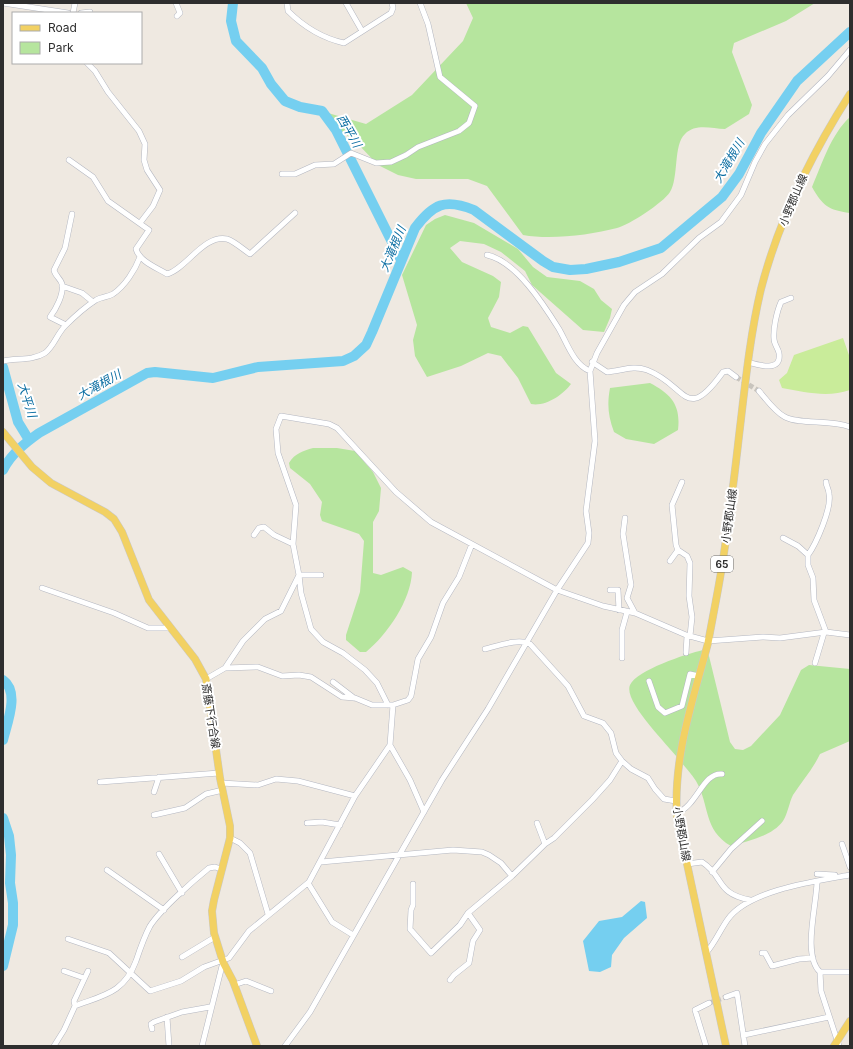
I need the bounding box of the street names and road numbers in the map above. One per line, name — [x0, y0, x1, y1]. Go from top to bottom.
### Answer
street label: 小野郡山線 — [776, 172, 810, 228]
street label: 小野郡山線 — [718, 488, 740, 544]
road number: 65 — [711, 556, 733, 572]
street label: 斎藤下行合線 — [199, 682, 223, 750]
street label: 小野郡山線 — [670, 806, 694, 862]

